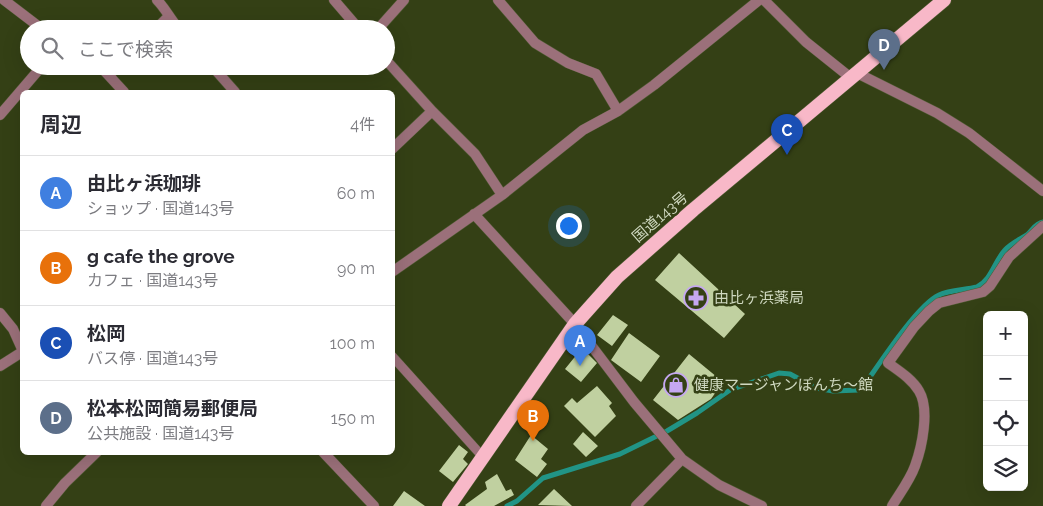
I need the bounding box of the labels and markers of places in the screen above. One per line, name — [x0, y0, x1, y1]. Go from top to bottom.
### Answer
pin: D — [868, 29, 900, 70]
pin: C — [771, 114, 803, 155]
pharmacy icon: 由比ヶ浜薬局 — [683, 285, 709, 311]
place label: 由比ヶ浜薬局 — [714, 289, 804, 307]
pin: A — [564, 325, 596, 366]
shop icon: 健康マージャンぽんち～館 — [663, 372, 689, 398]
place label: 健康マージャンぽんち～館 — [694, 376, 873, 394]
pin: B — [517, 400, 549, 441]

